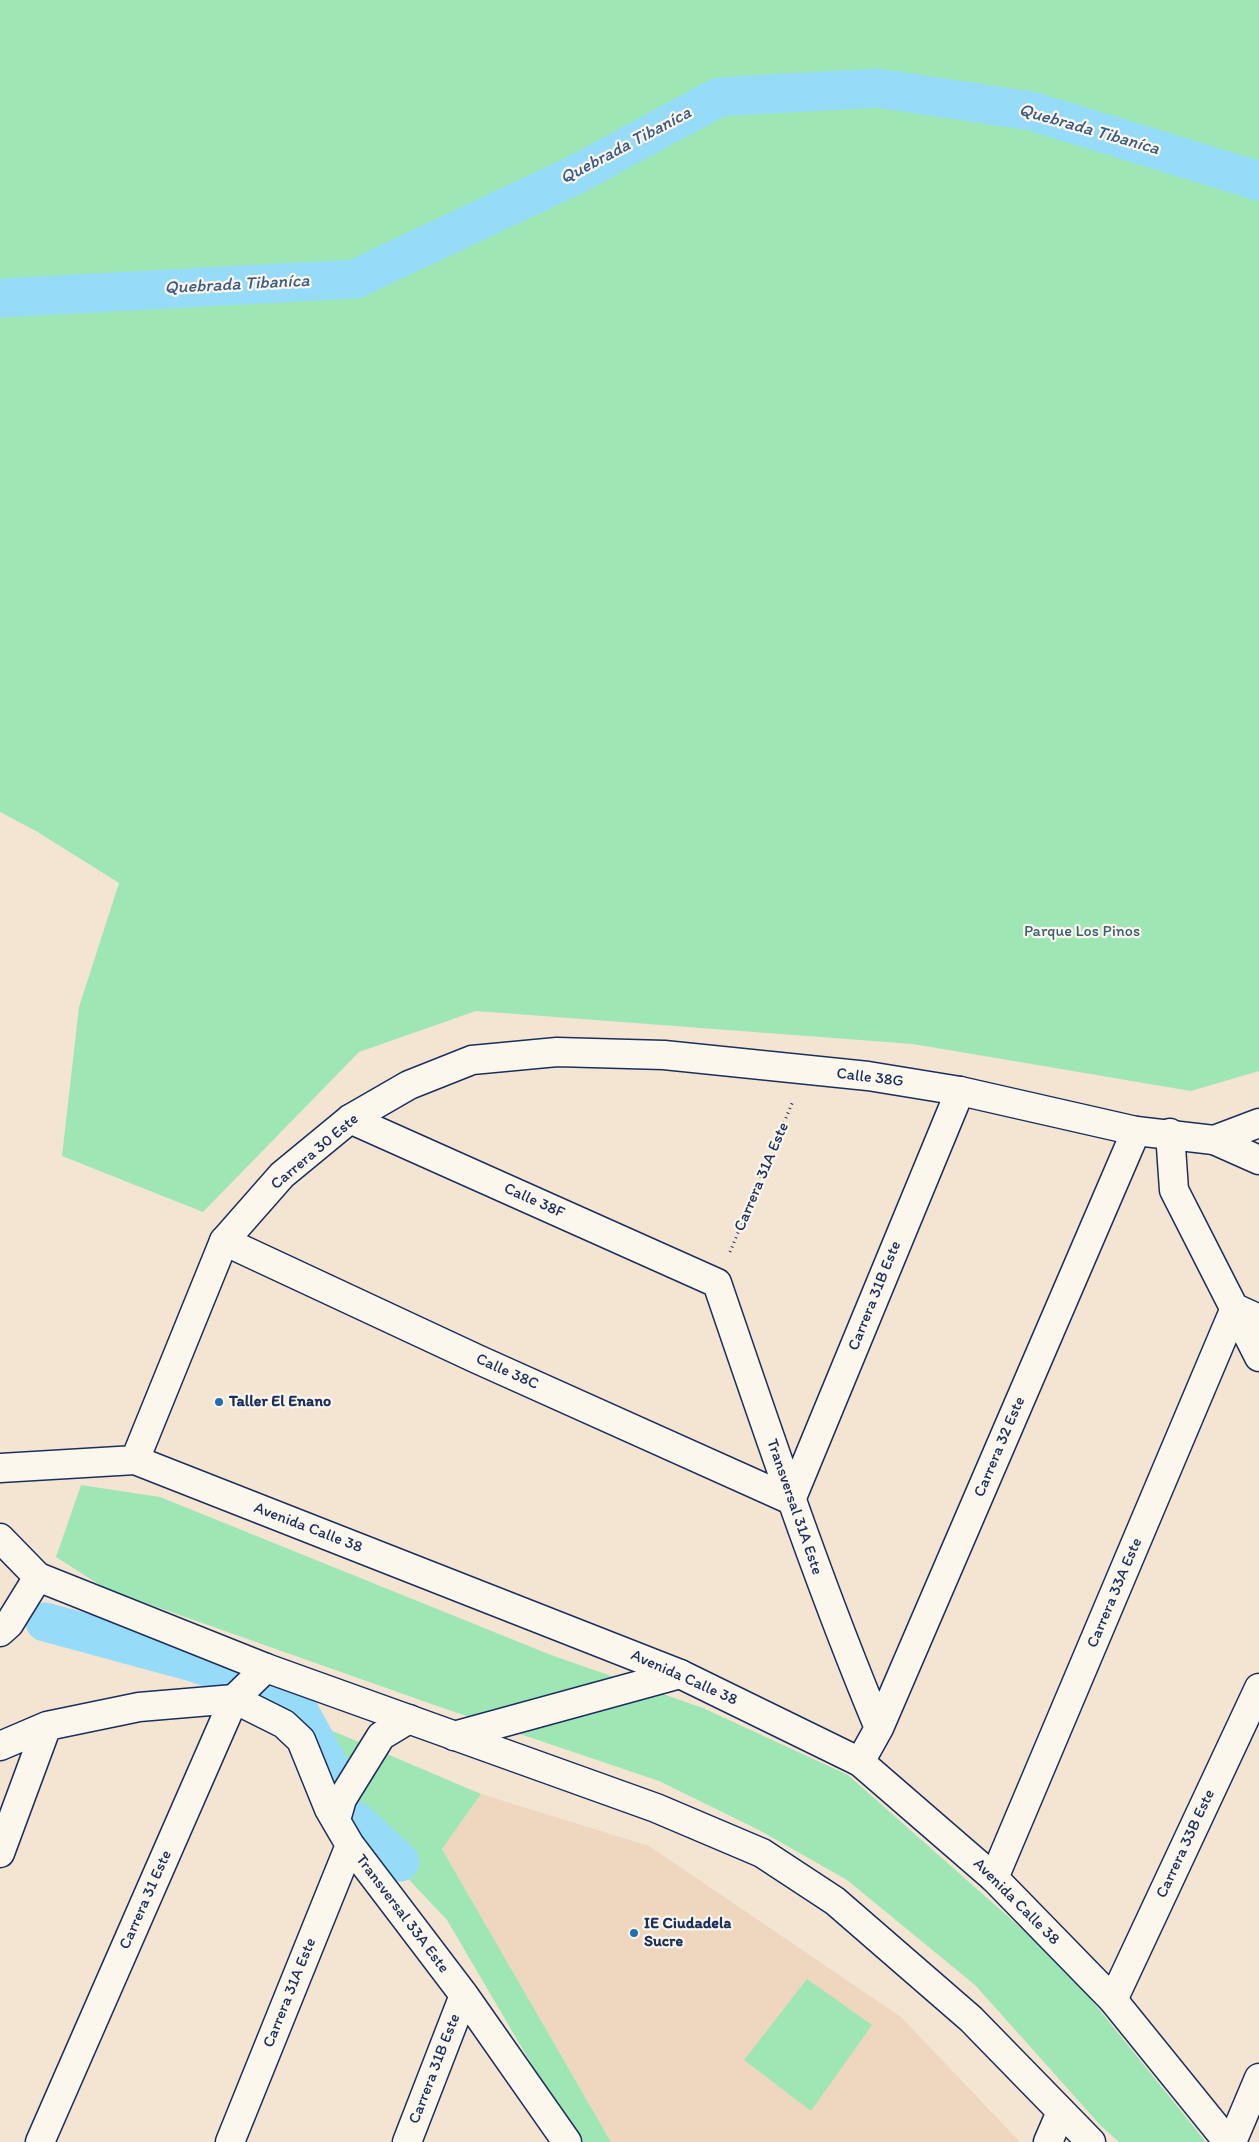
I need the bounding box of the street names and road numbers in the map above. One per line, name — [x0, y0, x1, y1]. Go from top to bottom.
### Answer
street label: Calle 38G — [835, 1064, 905, 1092]
street label: Carrera 30 Este — [267, 1110, 363, 1194]
street label: Carrera 31A Este — [730, 1120, 794, 1234]
street label: Calle 38F — [501, 1179, 567, 1223]
street label: Carrera 31B Este — [844, 1238, 906, 1354]
street label: Calle 38C — [473, 1350, 541, 1394]
street label: Carrera 32 Este — [970, 1394, 1030, 1500]
street label: Transversal 31A Este — [762, 1437, 826, 1577]
street label: Avenida Calle 38 — [251, 1498, 365, 1558]
street label: Carrera 33A Este — [1083, 1535, 1147, 1651]
street label: Avenida Calle 38 — [628, 1646, 740, 1710]
street label: Carrera 33B Este — [1152, 1787, 1220, 1901]
street label: Carrera 31 Este — [116, 1848, 176, 1952]
street label: Transversal 33A Este — [351, 1851, 453, 1977]
street label: Avenida Calle 38 — [969, 1855, 1063, 1949]
street label: Carrera 31A Este — [259, 1935, 321, 2051]
street label: Carrera 31B Este — [405, 2011, 465, 2127]

